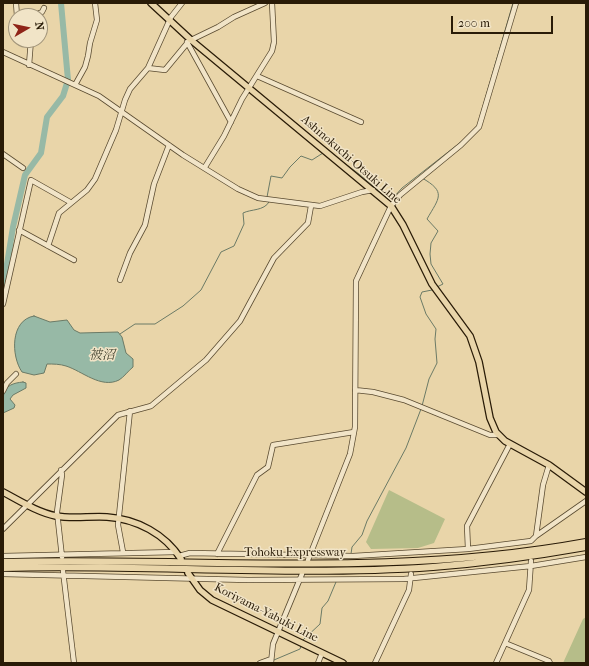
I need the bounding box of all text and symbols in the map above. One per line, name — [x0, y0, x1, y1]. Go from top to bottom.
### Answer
north arrow — [8, 8, 48, 48]
scale bar — [453, 8, 555, 34]
text: 200 m — [458, 16, 490, 30]
text: N — [32, 21, 46, 31]
street label: Ashinokuchi-Otsuki Line — [298, 113, 404, 207]
water label: 被沼 — [89, 348, 115, 364]
street label: Tohoku Expressway — [244, 546, 346, 560]
street label: Koriyama-Yabuki Line — [211, 580, 321, 646]

